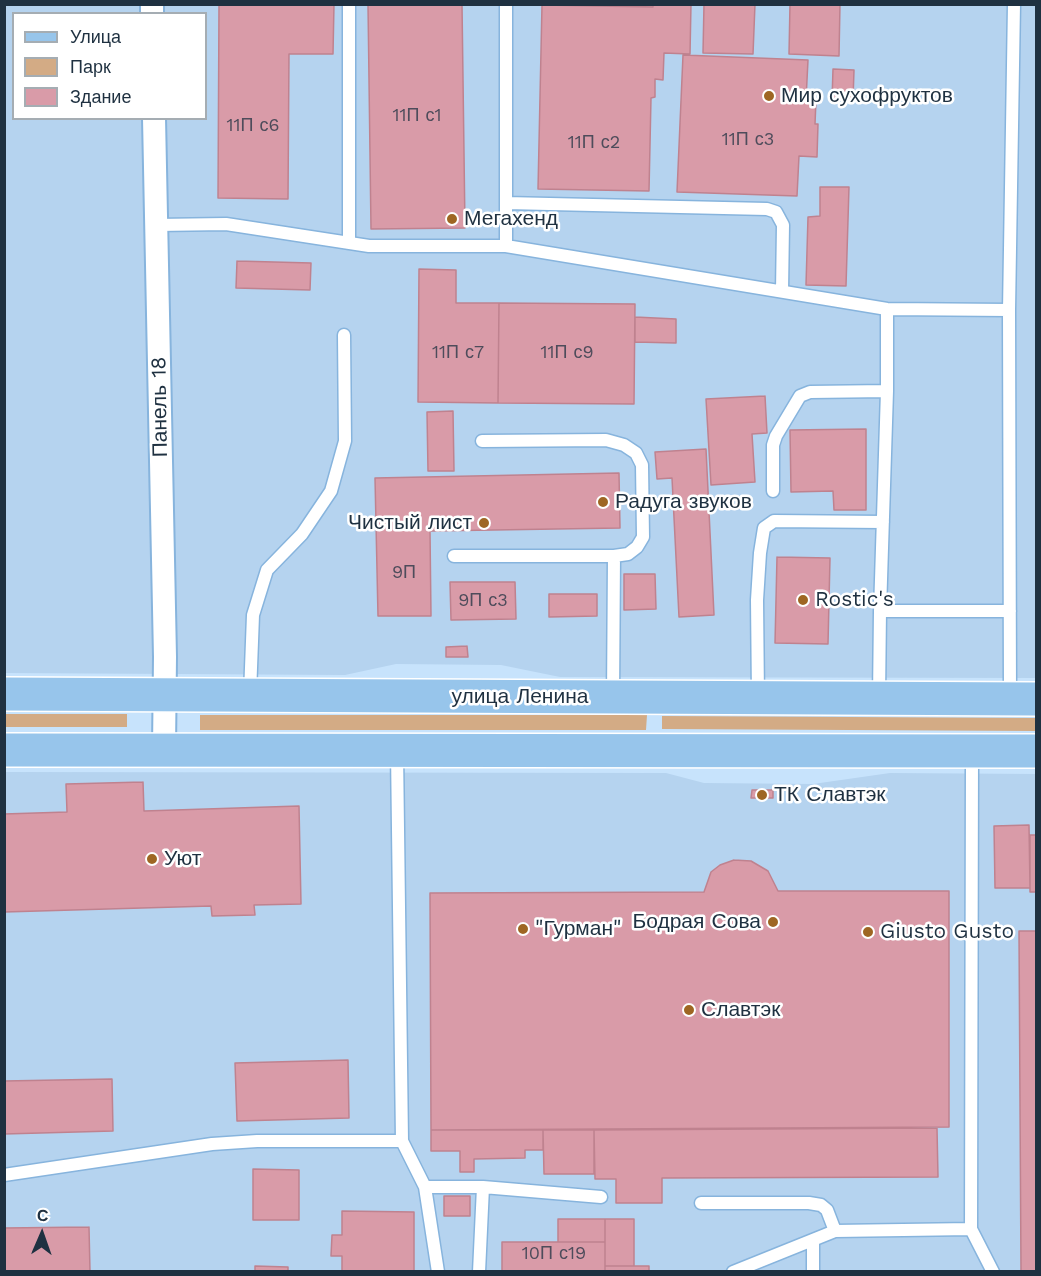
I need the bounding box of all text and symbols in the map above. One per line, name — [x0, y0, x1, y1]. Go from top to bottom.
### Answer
legend — [12, 12, 207, 120]
text: Улица — [70, 26, 121, 47]
text: Парк — [70, 56, 111, 77]
place label: Мир сухофруктов — [781, 83, 953, 109]
text: Здание — [70, 86, 131, 107]
marker: Мир сухофруктов — [762, 89, 776, 103]
house number: 11П с1 — [392, 105, 442, 127]
house number: 11П с6 — [226, 115, 280, 137]
house number: 11П с3 — [722, 129, 774, 151]
house number: 11П с2 — [568, 132, 620, 154]
place label: Мегахенд — [464, 206, 558, 232]
marker: Мегахенд — [445, 212, 459, 226]
house number: 11П с7 — [432, 342, 484, 364]
house number: 11П с9 — [540, 342, 594, 364]
street label: Панель 18 — [147, 356, 173, 458]
place label: Радуга звуков — [615, 489, 752, 515]
marker: Радуга звуков — [596, 495, 610, 509]
place label: Чистый лист — [348, 510, 472, 536]
marker: Чистый лист — [477, 516, 491, 530]
house number: 9П — [392, 562, 416, 584]
place label: Rostic's — [815, 587, 894, 613]
house number: 9П с3 — [458, 590, 508, 612]
marker: Rostic's — [796, 593, 810, 607]
street label: улица Ленина — [452, 684, 588, 710]
place label: ТК Славтэк — [774, 782, 886, 808]
marker: ТК Славтэк — [755, 788, 769, 802]
place label: Уют — [164, 846, 201, 872]
marker: Уют — [145, 852, 159, 866]
place label: Бодрая Сова — [632, 909, 761, 935]
marker: Бодрая Сова — [766, 915, 780, 929]
place label: "Гурман" — [535, 916, 622, 942]
place label: Giusto Gusto — [880, 919, 1014, 945]
marker: "Гурман" — [516, 922, 530, 936]
marker: Giusto Gusto — [861, 925, 875, 939]
place label: Славтэк — [701, 997, 780, 1023]
marker: Славтэк — [682, 1003, 696, 1017]
north arrow — [12, 1204, 72, 1264]
text: С — [37, 1206, 49, 1225]
house number: 10П с19 — [522, 1243, 586, 1265]

